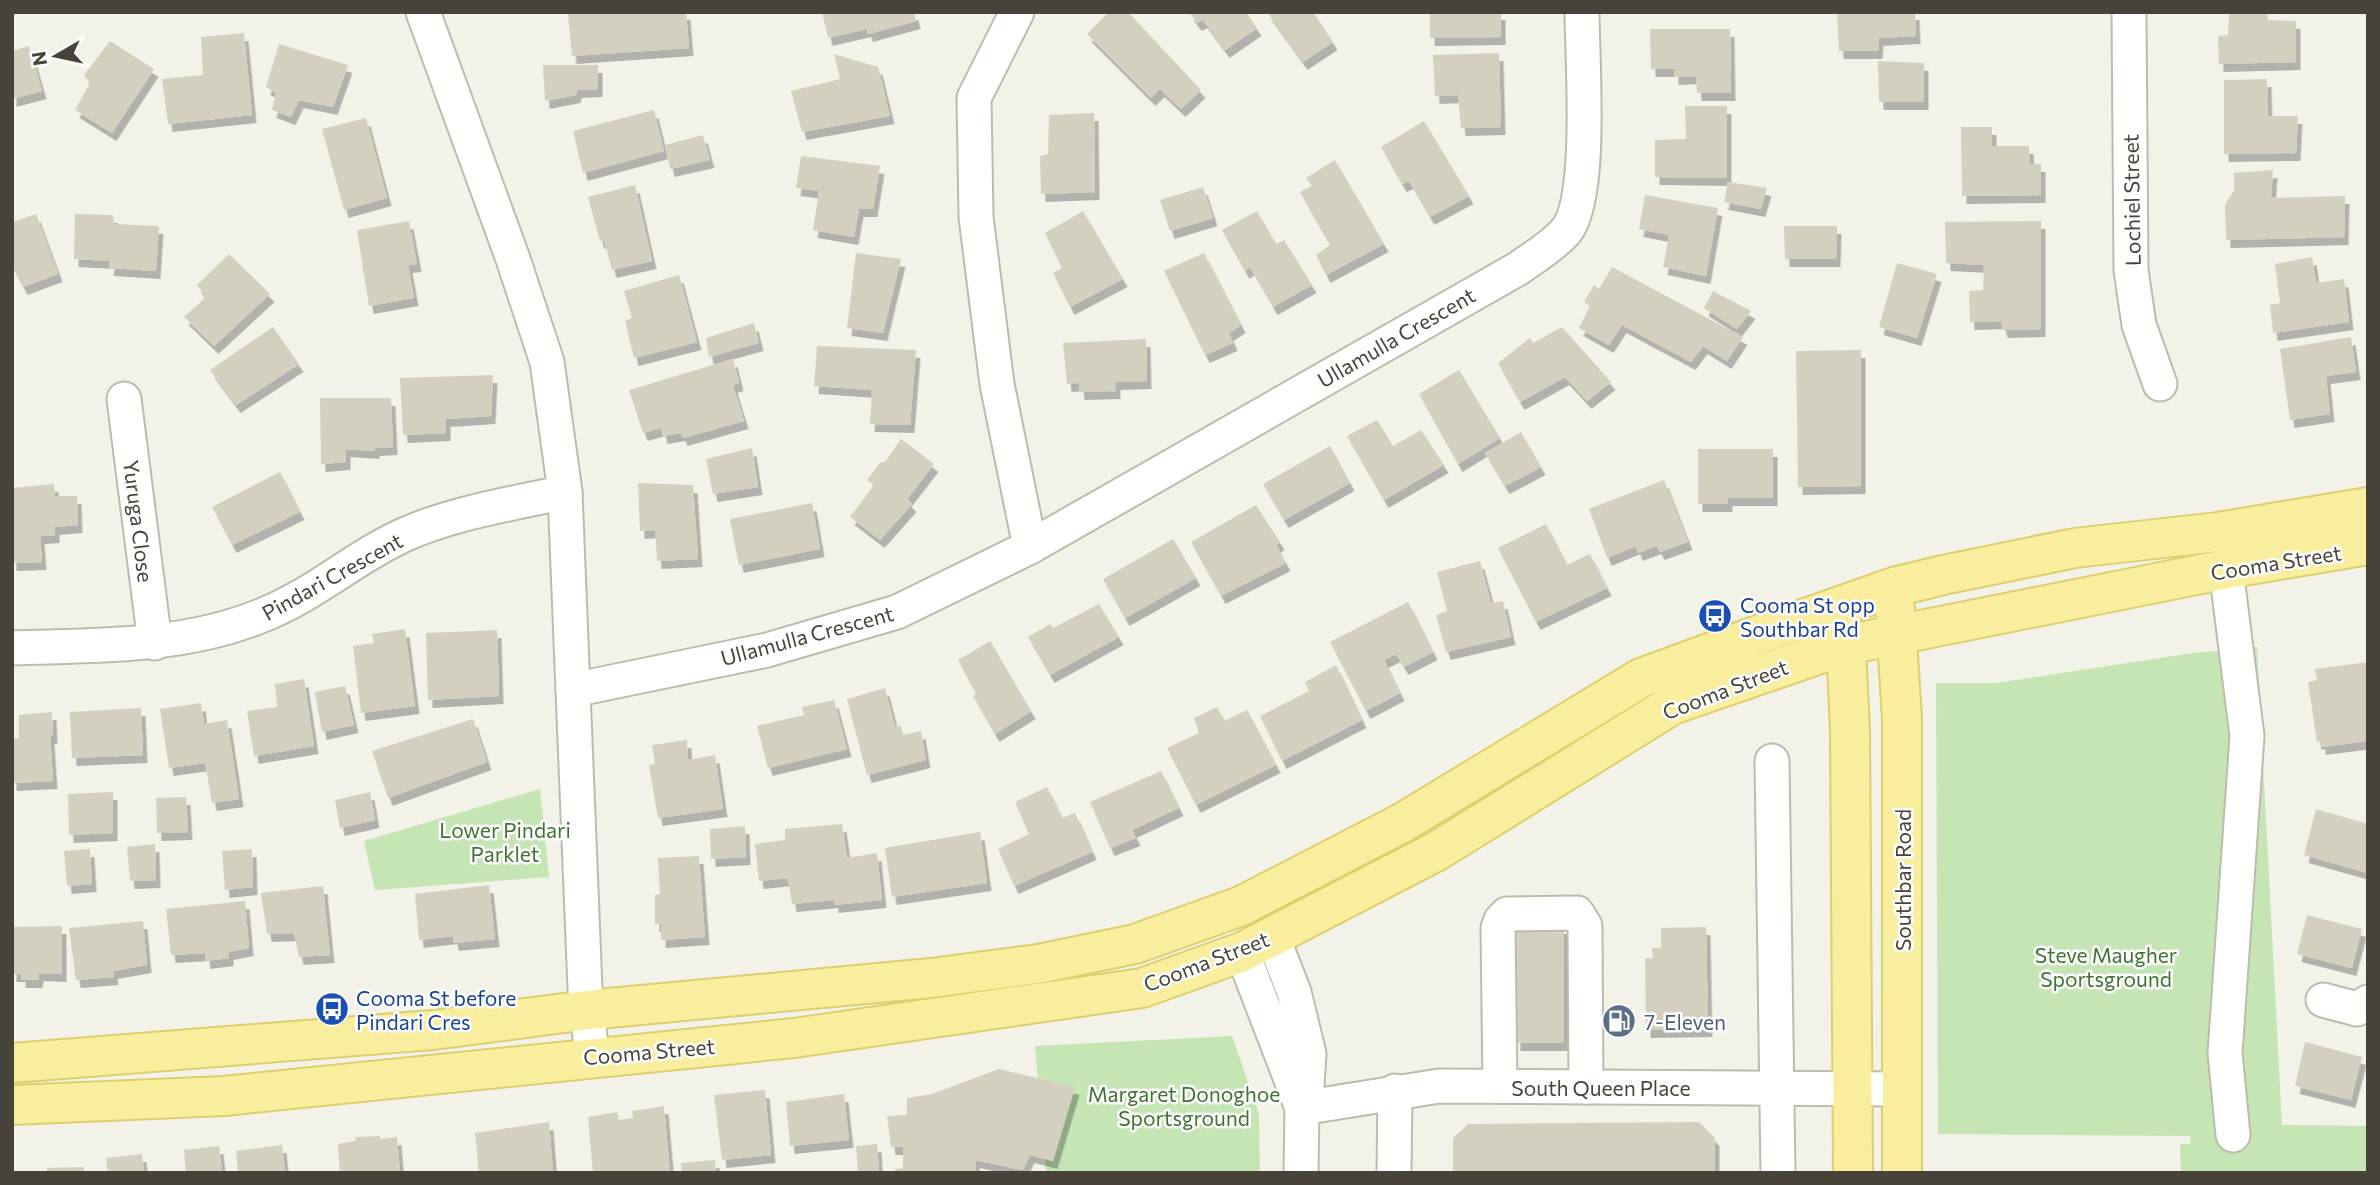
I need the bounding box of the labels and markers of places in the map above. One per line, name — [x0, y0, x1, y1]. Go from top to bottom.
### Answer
place label: Cooma St opp Southbar Rd — [1740, 592, 1875, 641]
bus stop icon: Cooma St opp Southbar Rd — [1696, 597, 1734, 635]
place label: Cooma St before Pindari Cres — [356, 985, 516, 1034]
bus stop icon: Cooma St before Pindari Cres — [313, 990, 351, 1028]
fuel station icon: 7-Eleven — [1600, 1002, 1638, 1040]
place label: 7-Eleven — [1644, 1009, 1726, 1034]

